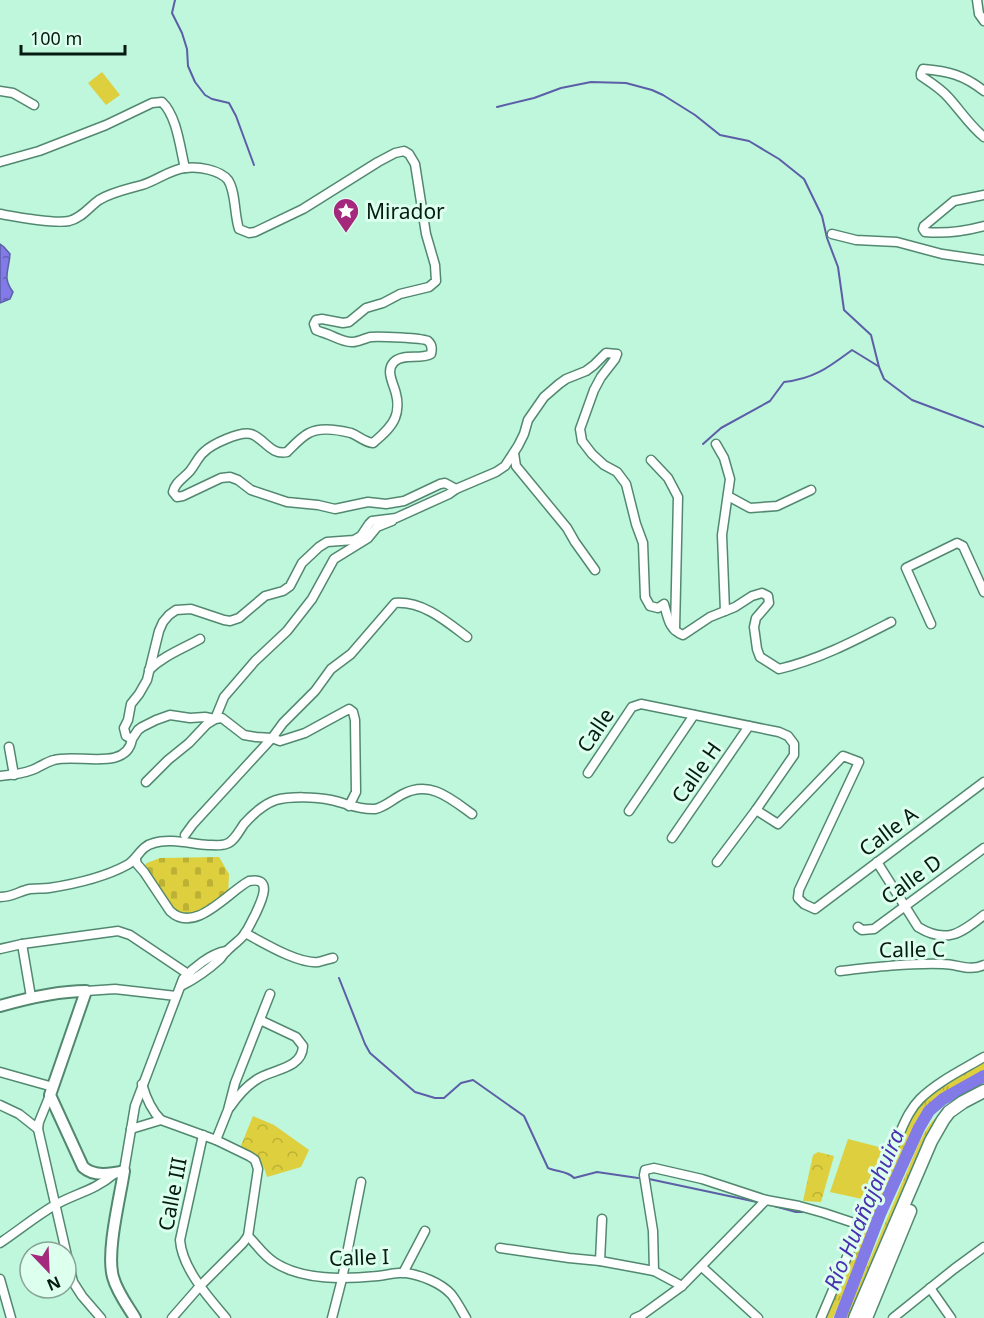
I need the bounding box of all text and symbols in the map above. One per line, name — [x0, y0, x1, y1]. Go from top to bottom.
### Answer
scale bar — [21, 18, 124, 56]
text: 100 m — [30, 26, 82, 50]
place icon: Mirador — [331, 196, 361, 234]
place label: Mirador — [366, 197, 445, 225]
street label: Calle — [570, 702, 620, 758]
street label: Calle H — [665, 736, 727, 808]
street label: Calle A — [853, 799, 923, 862]
street label: Calle D — [875, 848, 947, 910]
street label: Calle C — [879, 934, 945, 964]
water label: Río Huañajahuira — [816, 1124, 911, 1294]
street label: Calle III — [151, 1155, 193, 1233]
north arrow — [18, 1240, 78, 1300]
street label: Calle I — [328, 1242, 390, 1272]
text: N — [44, 1271, 64, 1296]

